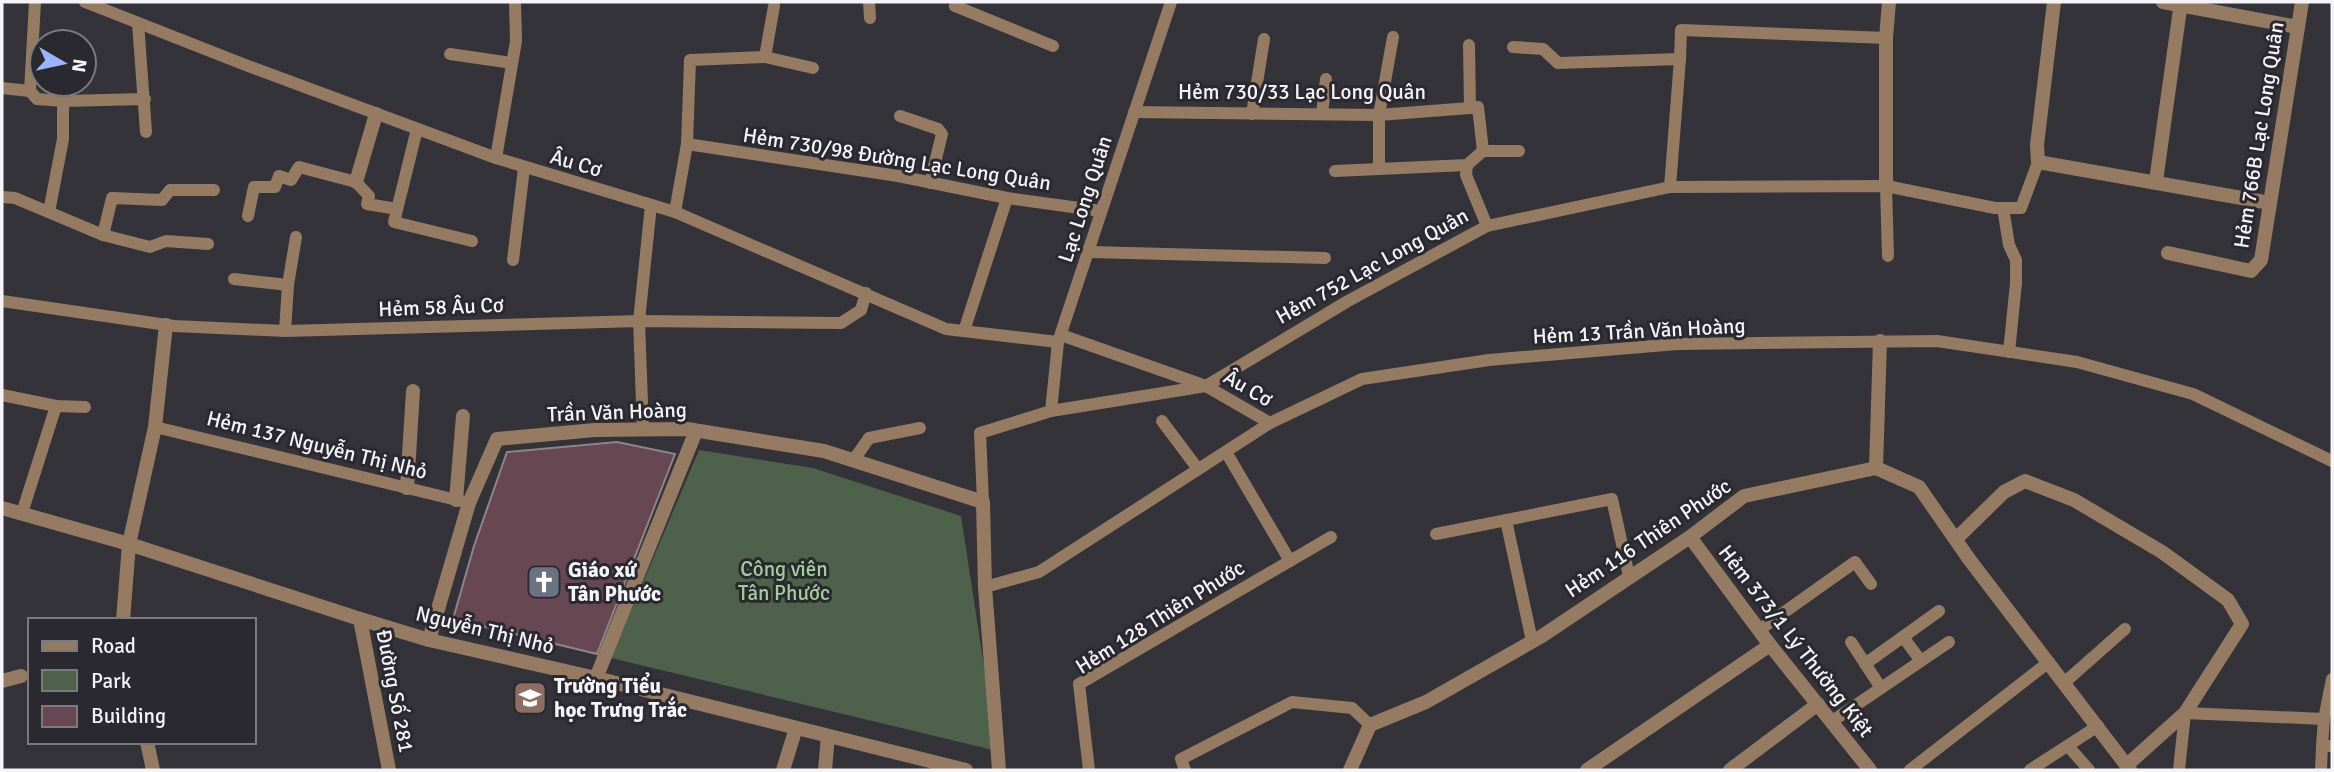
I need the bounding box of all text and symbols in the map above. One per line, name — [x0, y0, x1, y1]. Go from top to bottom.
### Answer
street label: Hẻm 766B Lạc Long Quân — [2228, 20, 2290, 250]
north arrow — [28, 28, 98, 98]
text: N — [66, 57, 92, 74]
street label: Hẻm 730/33 Lạc Long Quân — [1178, 79, 1426, 105]
street label: Hẻm 730/98 Đường Lạc Long Quân — [741, 122, 1053, 196]
street label: Lạc Long Quân — [1052, 132, 1118, 266]
street label: Âu Cơ — [547, 143, 605, 183]
street label: Hẻm 752 Lạc Long Quân — [1271, 202, 1473, 330]
street label: Hẻm 58 Âu Cơ — [378, 292, 504, 322]
street label: Hẻm 13 Trần Văn Hoàng — [1532, 312, 1746, 350]
street label: Âu Cơ — [1219, 364, 1277, 412]
street label: Trần Văn Hoàng — [547, 397, 687, 427]
street label: Hẻm 137 Nguyễn Thị Nhỏ — [204, 405, 430, 485]
street label: Hẻm 116 Thiên Phước — [1560, 473, 1736, 603]
street label: Hẻm 373/1 Lý Thường Kiệt — [1713, 540, 1879, 742]
street label: Hẻm 128 Thiên Phước — [1071, 554, 1249, 680]
park label: Công viên Tân Phước — [738, 556, 830, 606]
place label: Giáo xứ Tân Phước — [568, 557, 661, 607]
church icon: Giáo xứ Tân Phước — [525, 563, 563, 601]
street label: Nguyễn Thị Nhỏ — [413, 600, 557, 660]
legend — [28, 618, 256, 744]
street label: Đường Số 281 — [370, 627, 420, 755]
text: Road — [91, 633, 136, 659]
text: Park — [91, 668, 132, 694]
place label: Trường Tiểu học Trưng Trắc — [554, 672, 687, 723]
school or university icon: Trường Tiểu học Trưng Trắc — [511, 679, 549, 717]
text: Building — [91, 703, 166, 729]

